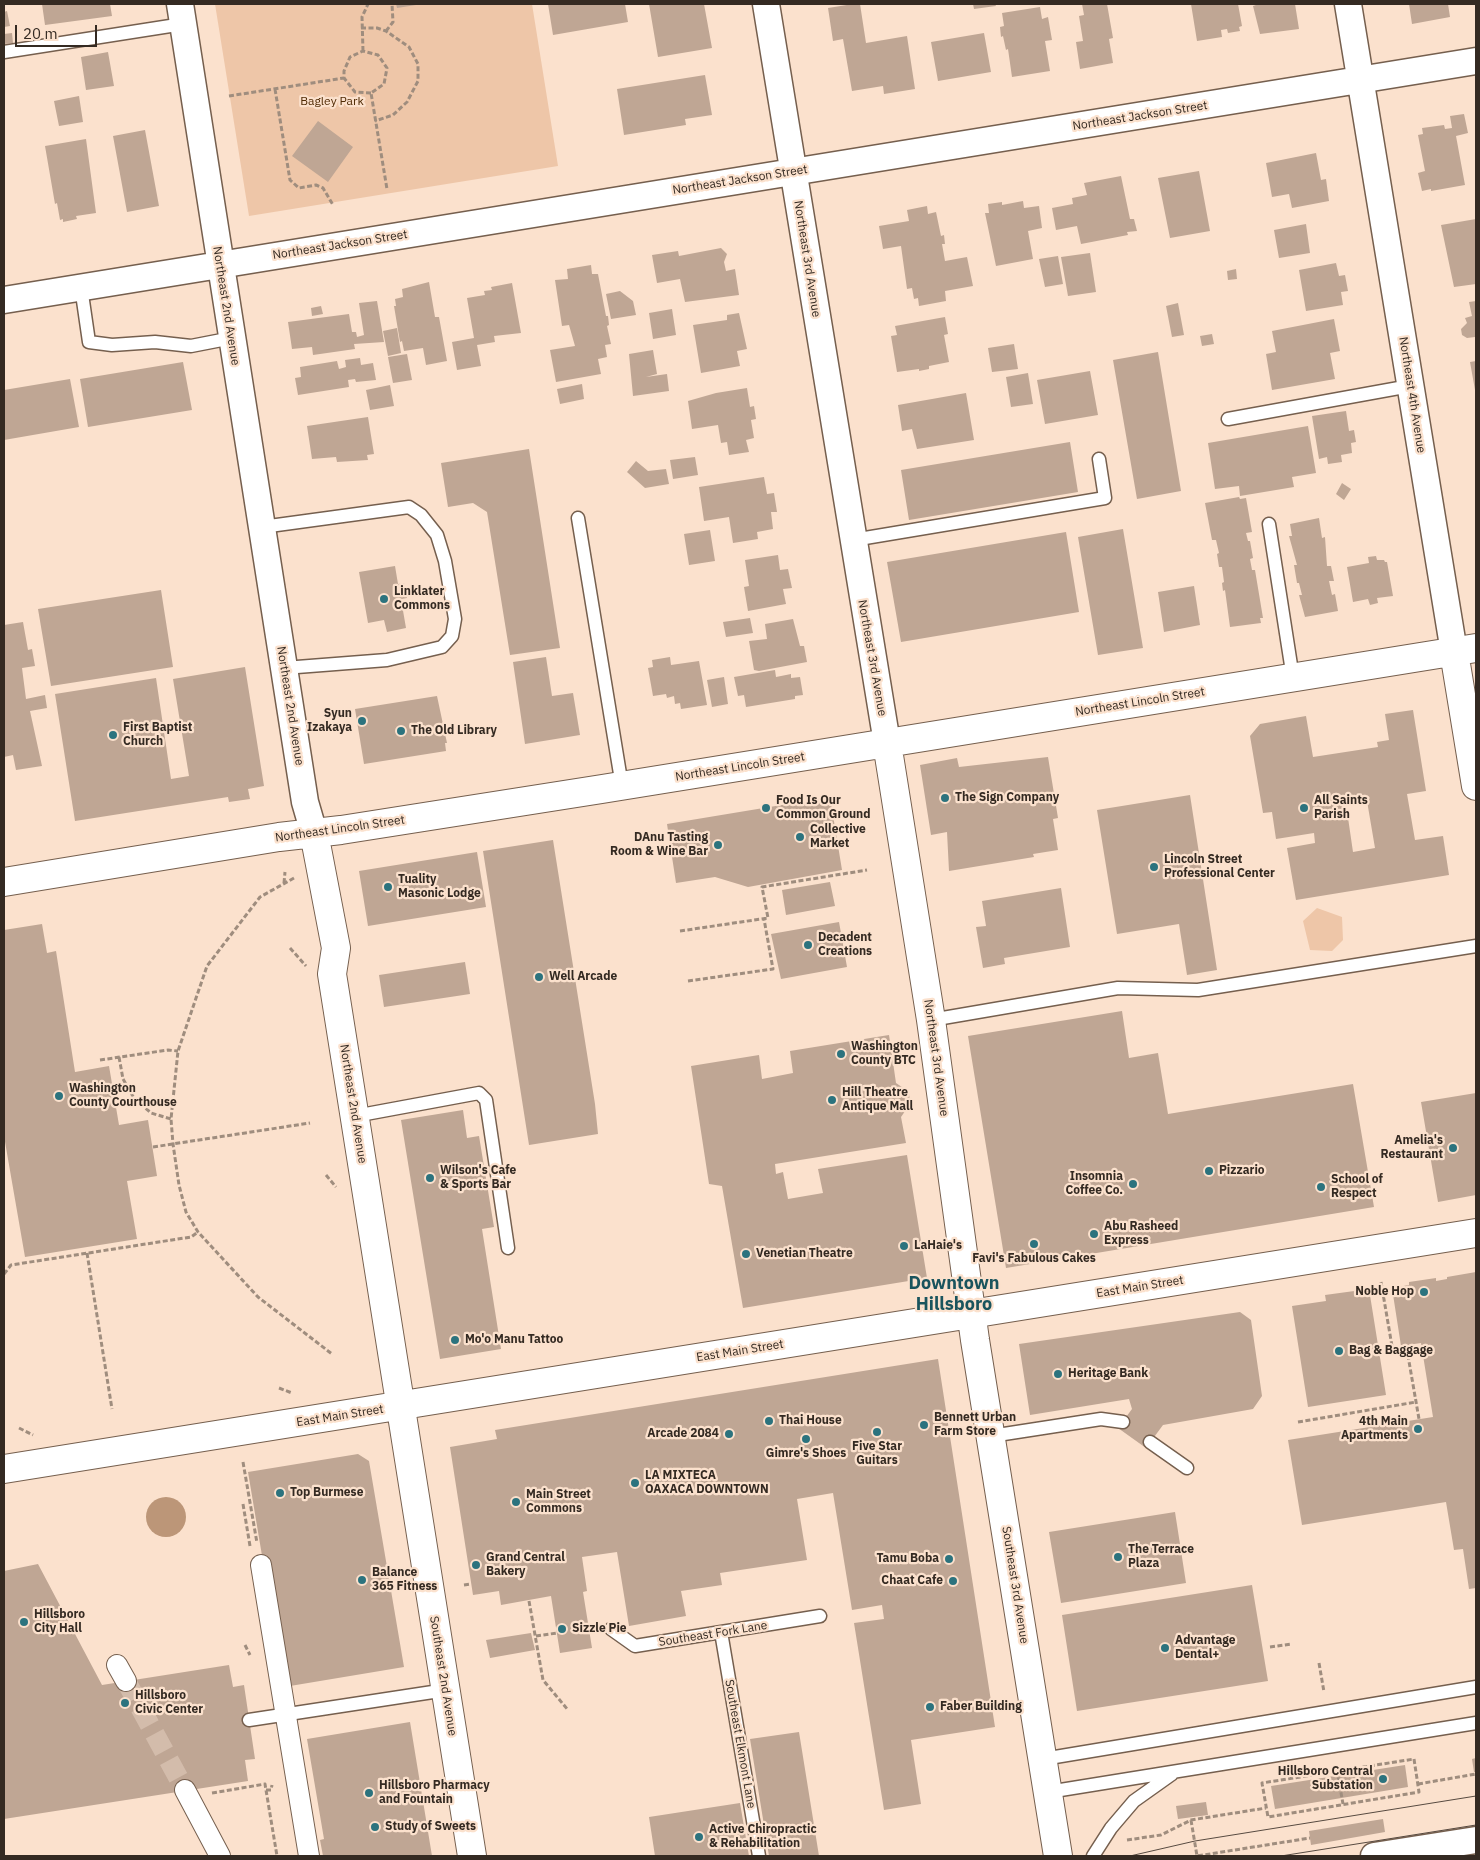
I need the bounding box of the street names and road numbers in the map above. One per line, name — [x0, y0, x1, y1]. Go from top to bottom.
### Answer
street label: Northeast Jackson Street — [1072, 98, 1208, 134]
street label: Northeast Jackson Street — [672, 162, 808, 198]
street label: Northeast 3rd Avenue — [791, 200, 823, 318]
street label: Northeast Jackson Street — [272, 227, 408, 263]
street label: Northeast 2nd Avenue — [209, 245, 243, 367]
street label: Northeast 4th Avenue — [1396, 336, 1428, 454]
street label: Northeast 3rd Avenue — [855, 599, 889, 717]
street label: Northeast 2nd Avenue — [273, 645, 307, 767]
street label: Northeast Lincoln Street — [1074, 685, 1206, 719]
street label: Northeast Lincoln Street — [674, 750, 806, 784]
street label: Northeast Lincoln Street — [274, 813, 406, 845]
street label: Northeast 3rd Avenue — [921, 999, 951, 1117]
street label: Northeast 2nd Avenue — [336, 1043, 370, 1165]
street label: East Main Street — [1095, 1273, 1185, 1301]
street label: East Main Street — [695, 1337, 785, 1365]
street label: East Main Street — [295, 1402, 385, 1430]
street label: Southeast 3rd Avenue — [999, 1525, 1031, 1645]
street label: Southeast 2nd Avenue — [426, 1615, 460, 1737]
street label: Southeast Fork Lane — [658, 1618, 768, 1650]
street label: Southeast Elkmont Lane — [722, 1678, 758, 1810]

